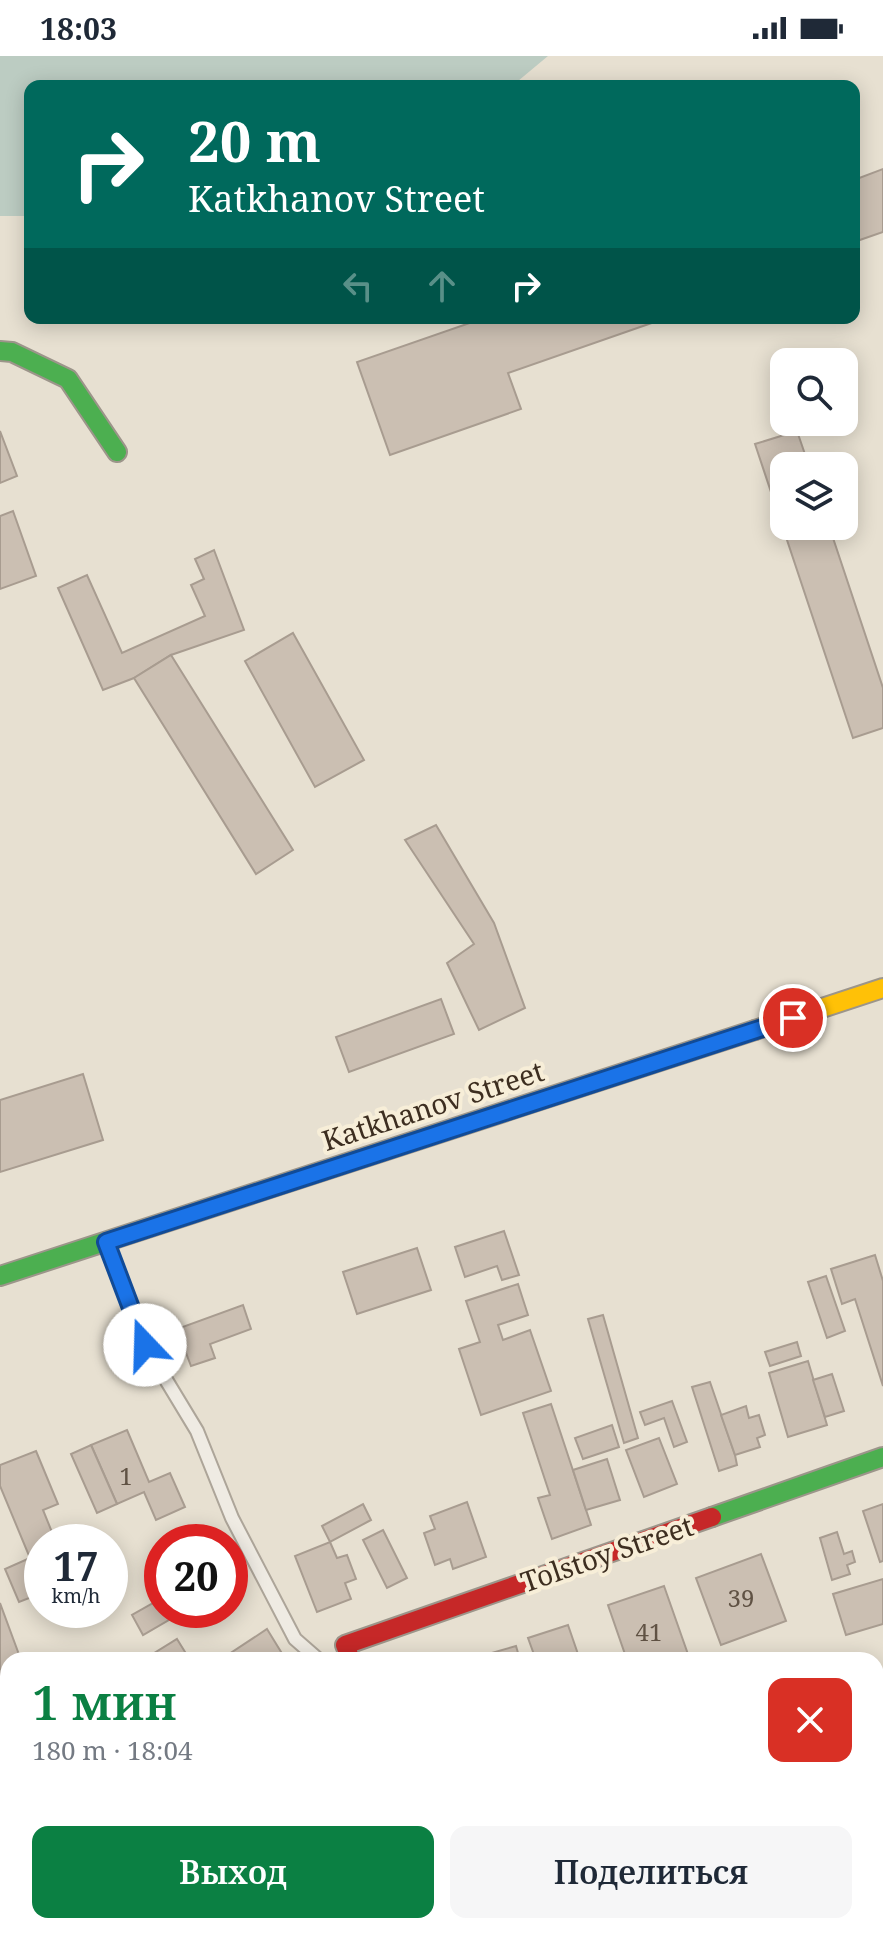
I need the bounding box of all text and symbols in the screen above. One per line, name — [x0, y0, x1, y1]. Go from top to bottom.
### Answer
text: 18:03 — [40, 8, 117, 49]
text: 20 m — [188, 102, 321, 178]
icon: right — [56, 112, 160, 216]
text: Katkhanov Street — [188, 174, 485, 223]
icon: left — [336, 264, 380, 308]
icon: ahead — [420, 264, 464, 308]
icon: right — [504, 264, 548, 308]
map controls — [770, 348, 858, 540]
button: search — [770, 348, 858, 436]
button: layers — [770, 452, 858, 540]
pin — [759, 984, 827, 1052]
icon: arrive — [771, 996, 815, 1040]
street label: Katkhanov Street — [317, 1051, 549, 1159]
position arrow — [103, 1303, 187, 1387]
house number: 1 — [119, 1459, 133, 1492]
street label: Tolstoy Street — [515, 1506, 698, 1600]
speed limit sign: 20 — [144, 1524, 248, 1628]
text: 17 — [53, 1538, 99, 1593]
house number: 39 — [728, 1581, 754, 1614]
text: km/h — [51, 1582, 101, 1609]
house number: 41 — [636, 1615, 662, 1648]
text: 1 мин — [32, 1669, 177, 1734]
button: close — [768, 1678, 852, 1762]
text: 180 m · 18:04 — [32, 1732, 193, 1768]
button: Выход — [32, 1826, 434, 1918]
button: Поделиться — [450, 1826, 852, 1918]

